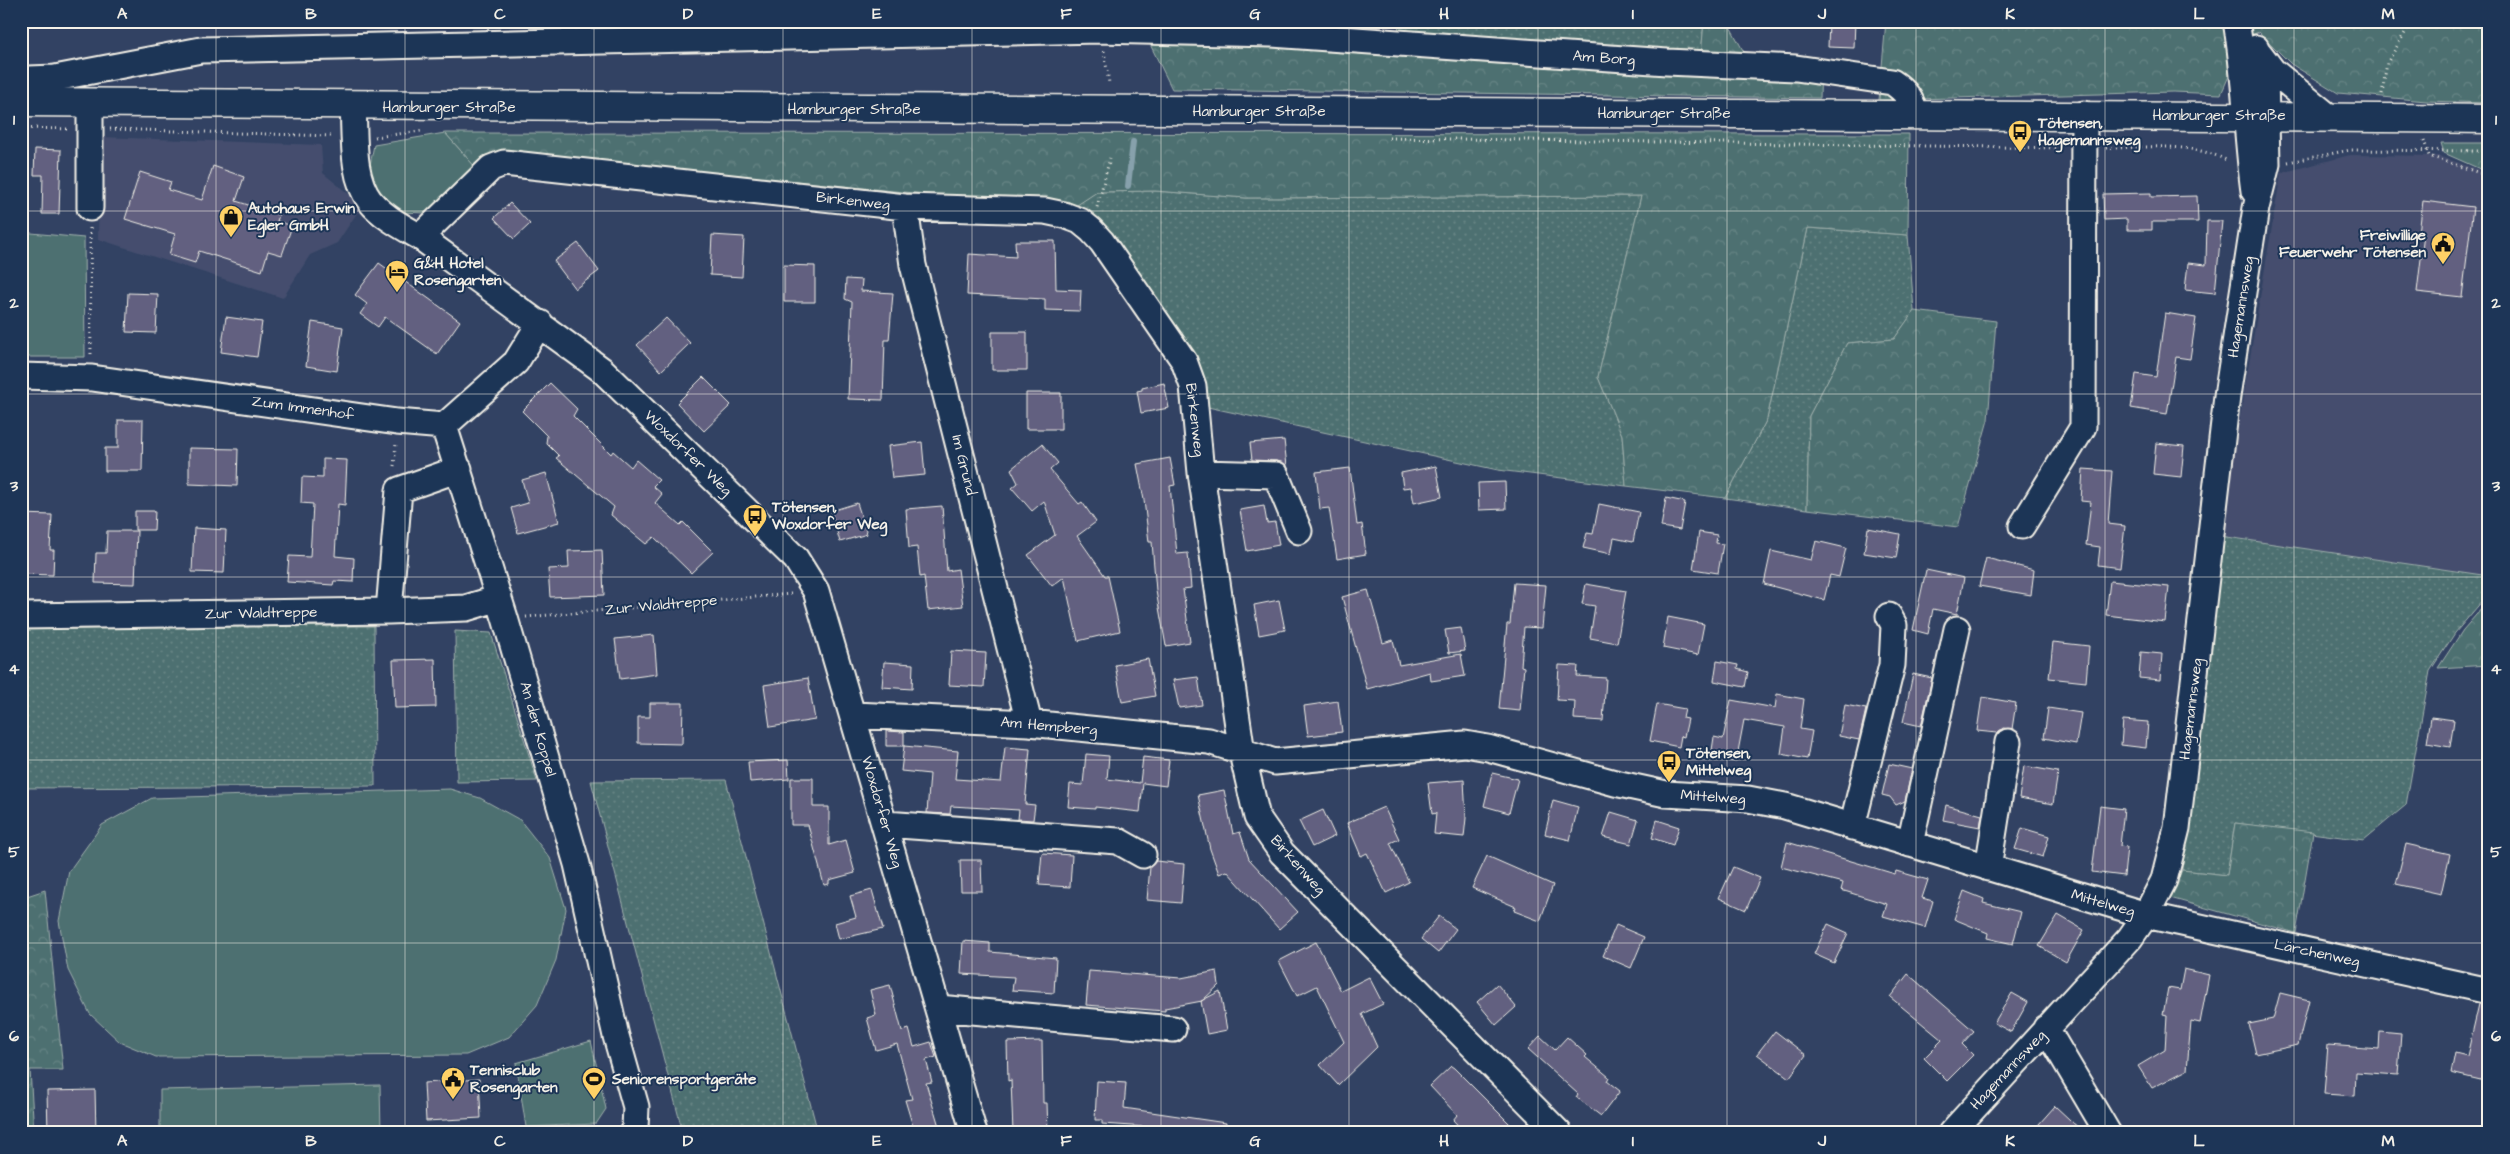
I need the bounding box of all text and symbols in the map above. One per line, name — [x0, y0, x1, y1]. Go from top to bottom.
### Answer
text: A — [117, 3, 128, 25]
text: B — [305, 3, 317, 25]
text: C — [494, 3, 506, 25]
text: D — [683, 3, 694, 25]
text: E — [872, 3, 882, 25]
text: F — [1060, 3, 1072, 25]
text: G — [1249, 3, 1261, 25]
text: H — [1439, 3, 1449, 25]
text: I — [1632, 3, 1634, 25]
text: J — [1817, 3, 1827, 25]
text: K — [2005, 3, 2015, 25]
text: L — [2193, 3, 2205, 25]
text: M — [2381, 3, 2395, 25]
street label: Am Borg — [1572, 45, 1636, 72]
street label: Hamburger Straße — [382, 97, 516, 119]
street label: Hamburger Straße — [787, 99, 921, 121]
street label: Hamburger Straße — [1192, 101, 1326, 123]
street label: Hamburger Straße — [1597, 103, 1731, 125]
street label: Hamburger Straße — [2152, 105, 2286, 127]
text: 1 — [13, 109, 16, 131]
text: 1 — [2495, 109, 2498, 131]
place label: Tötensen, Hagemannsweg — [2037, 113, 2141, 153]
bus stop icon: Tötensen, Hagemannsweg — [2007, 119, 2033, 153]
street label: Birkenweg — [815, 187, 891, 216]
place label: Autohaus Erwin Egler GmbH — [248, 198, 355, 238]
shop icon: Autohaus Erwin Egler GmbH — [218, 204, 244, 238]
place label: Freiwillige Feuerwehr Tötensen — [2279, 225, 2426, 263]
public building icon: Freiwillige Feuerwehr Tötensen — [2430, 231, 2456, 265]
place label: G&H Hotel Rosengarten — [414, 253, 502, 293]
street label: Hagemannsweg — [2223, 255, 2260, 359]
hotel icon: G&H Hotel Rosengarten — [384, 259, 410, 293]
text: 2 — [8, 292, 19, 314]
text: 2 — [2490, 292, 2501, 314]
street label: Birkenweg — [1179, 382, 1210, 458]
street label: Zum Immenhof — [251, 390, 356, 426]
street label: Woxdorfer Weg — [639, 405, 737, 501]
street label: Im Grund — [946, 433, 982, 498]
text: 3 — [9, 475, 19, 497]
text: 3 — [2491, 475, 2501, 497]
place label: Tötensen, Woxdorfer Weg — [771, 497, 888, 537]
bus stop icon: Tötensen, Woxdorfer Weg — [742, 503, 768, 537]
street label: Zur Waldtreppe — [604, 590, 718, 620]
street label: Zur Waldtreppe — [204, 602, 318, 624]
street label: Hagemannsweg — [2174, 657, 2209, 761]
text: 4 — [9, 658, 20, 680]
text: 4 — [2491, 658, 2502, 680]
street label: An der Koppel — [514, 679, 562, 779]
street label: Am Hempberg — [1000, 711, 1099, 742]
place label: Tötensen, Mittelweg — [1685, 743, 1752, 783]
bus stop icon: Tötensen, Mittelweg — [1656, 749, 1682, 783]
street label: Woxdorfer Weg — [855, 754, 908, 871]
street label: Mittelweg — [1680, 784, 1747, 811]
street label: Birkenweg — [1265, 830, 1331, 900]
text: 5 — [8, 841, 20, 863]
text: 5 — [2490, 841, 2502, 863]
street label: Mittelweg — [2068, 884, 2138, 923]
street label: Lärchenweg — [2272, 934, 2362, 973]
text: 6 — [9, 1025, 19, 1047]
street label: Hagemannsweg — [1965, 1025, 2051, 1115]
text: 6 — [2491, 1025, 2501, 1047]
place label: Tennisclub Rosengarten — [469, 1060, 558, 1100]
public building icon: Tennisclub Rosengarten — [440, 1066, 466, 1100]
sports icon: Seniorensportgeräte — [581, 1066, 607, 1100]
place label: Seniorensportgeräte — [611, 1069, 756, 1092]
text: A — [117, 1130, 128, 1152]
text: B — [305, 1130, 317, 1152]
text: C — [494, 1130, 506, 1152]
text: D — [683, 1130, 694, 1152]
text: E — [872, 1130, 882, 1152]
text: F — [1060, 1130, 1072, 1152]
text: G — [1249, 1130, 1261, 1152]
text: H — [1439, 1130, 1449, 1152]
text: I — [1632, 1130, 1634, 1152]
text: J — [1817, 1130, 1827, 1152]
text: K — [2005, 1130, 2015, 1152]
text: L — [2193, 1130, 2205, 1152]
text: M — [2381, 1130, 2395, 1152]

